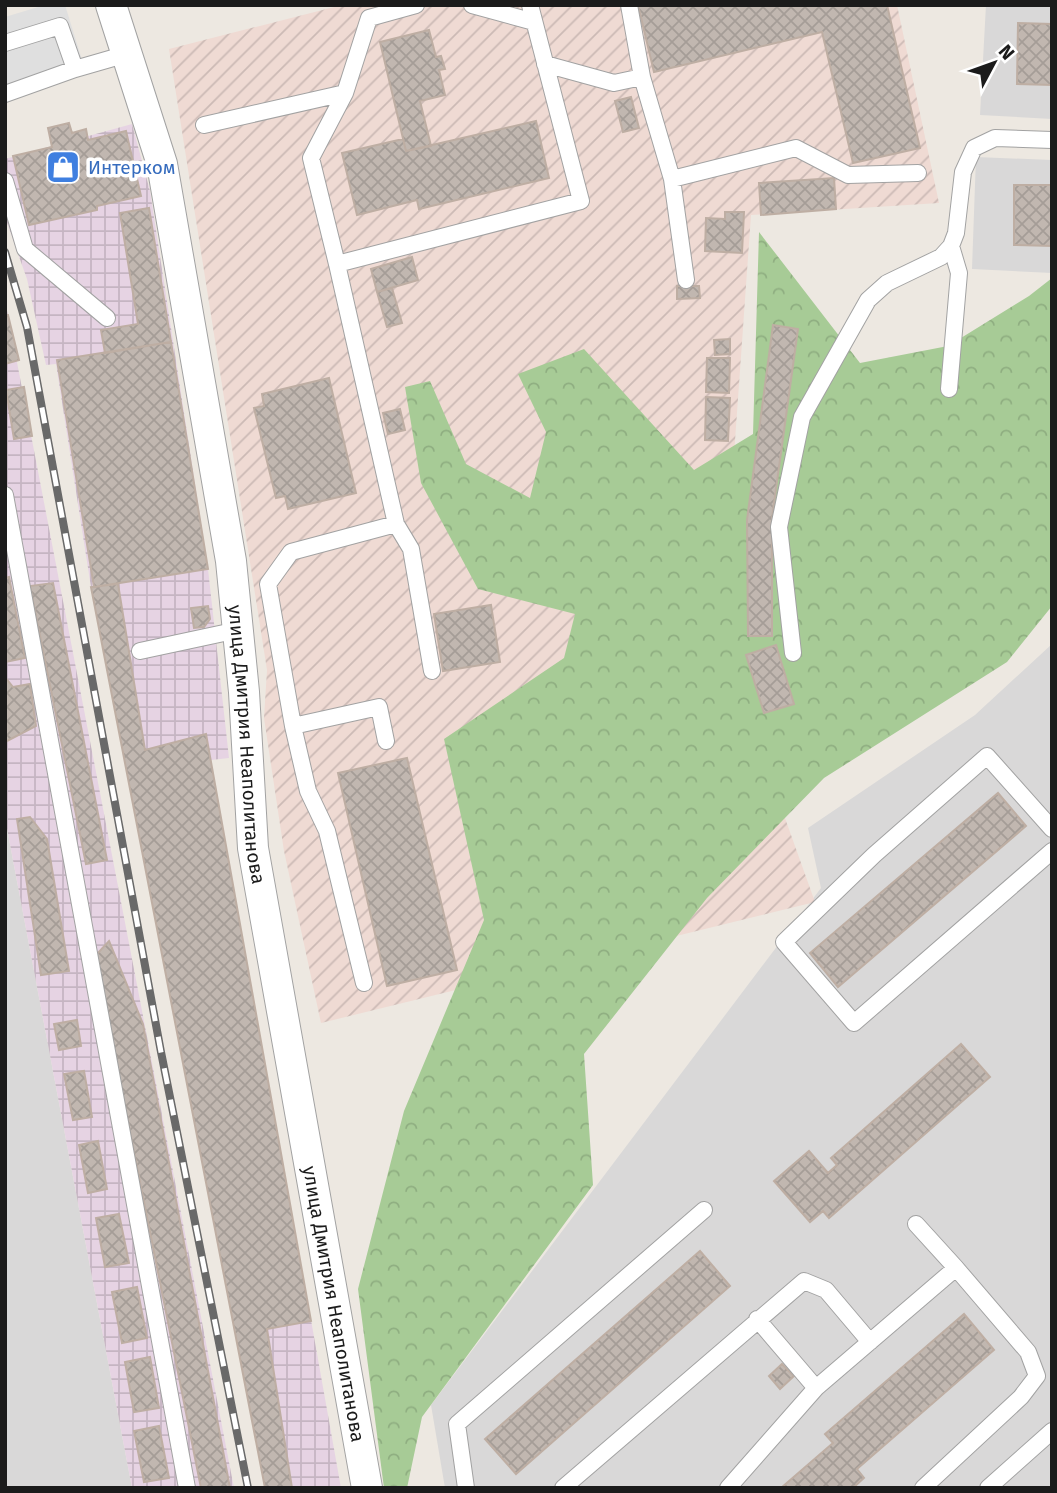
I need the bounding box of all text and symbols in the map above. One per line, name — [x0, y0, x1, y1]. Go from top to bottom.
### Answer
north arrow — [959, 28, 1029, 98]
text: N — [994, 40, 1019, 64]
shop icon: Интерком — [44, 148, 82, 186]
place label: Интерком — [88, 156, 176, 179]
street label: улица Дмитрия Неаполитанова — [224, 604, 271, 886]
street label: улица Дмитрия Неаполитанова — [298, 1164, 370, 1444]

